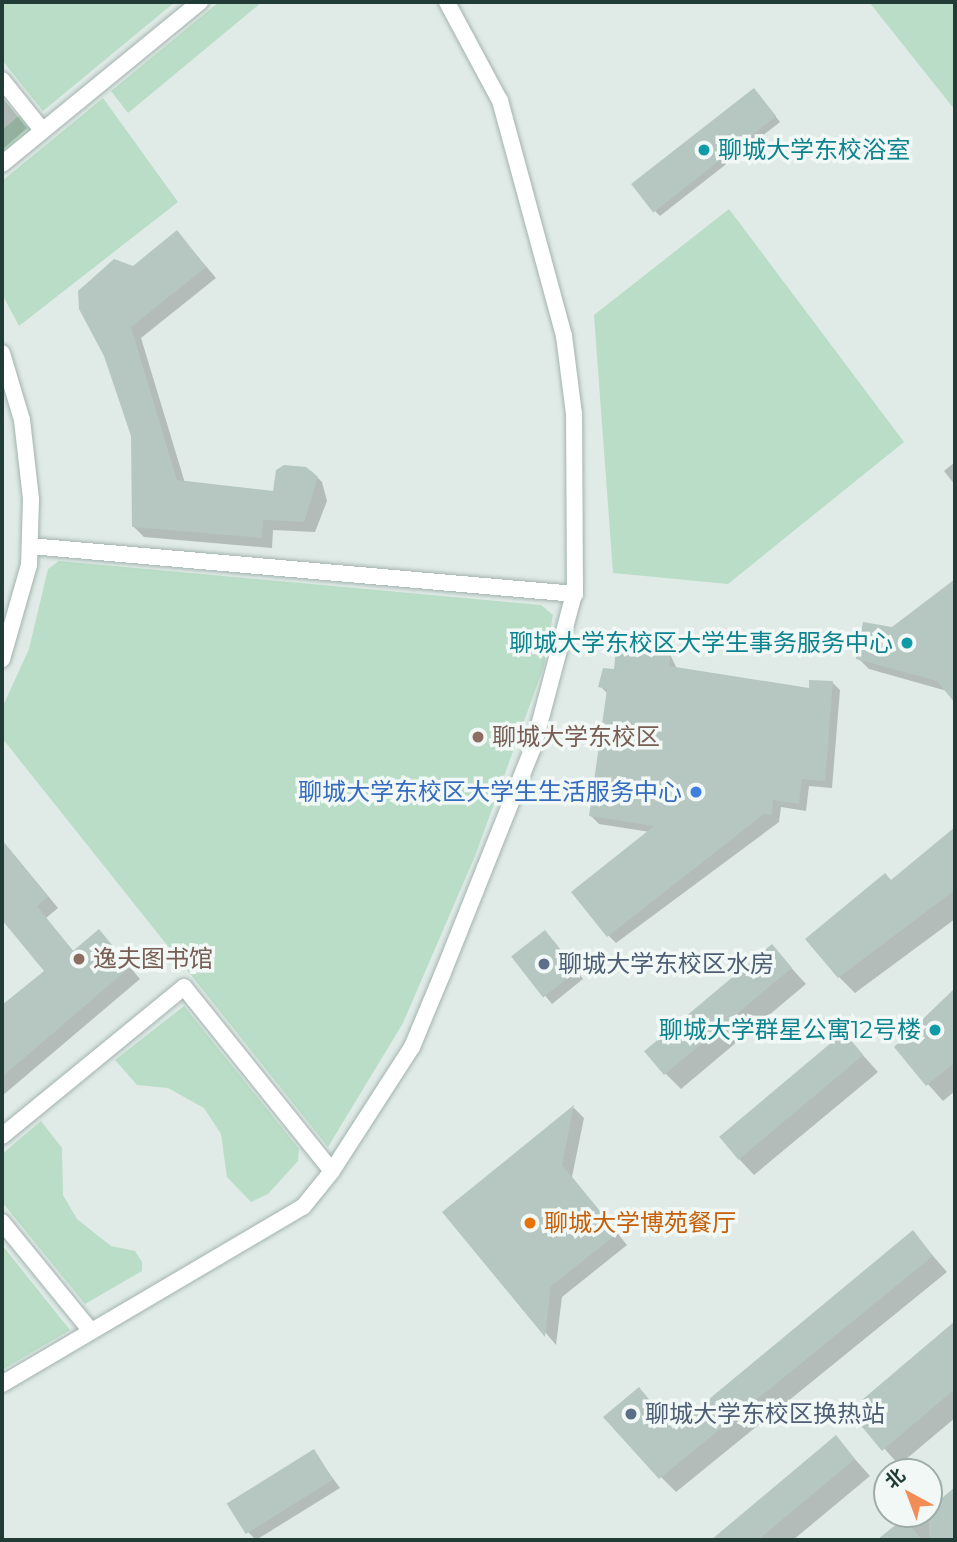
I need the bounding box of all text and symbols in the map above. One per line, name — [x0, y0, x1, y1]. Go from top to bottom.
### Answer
place label: 聊城大学东校浴室 — [718, 136, 910, 164]
marker: 聊城大学东校浴室 — [696, 142, 712, 158]
place label: 聊城大学东校区大学生事务服务中心 — [509, 629, 893, 657]
marker: 聊城大学东校区大学生事务服务中心 — [899, 635, 915, 651]
place label: 聊城大学东校区 — [492, 723, 660, 751]
marker: 聊城大学东校区 — [470, 729, 486, 745]
place label: 聊城大学东校区大学生生活服务中心 — [298, 778, 682, 806]
marker: 聊城大学东校区大学生生活服务中心 — [688, 784, 704, 800]
place label: 逸夫图书馆 — [93, 945, 213, 973]
place label: 聊城大学东校区水房 — [558, 950, 774, 978]
marker: 逸夫图书馆 — [71, 951, 87, 967]
marker: 聊城大学东校区水房 — [536, 956, 552, 972]
place label: 聊城大学群星公寓12号楼 — [659, 1016, 921, 1044]
marker: 聊城大学群星公寓12号楼 — [927, 1022, 943, 1038]
place label: 聊城大学博苑餐厅 — [544, 1209, 736, 1237]
marker: 聊城大学博苑餐厅 — [522, 1215, 538, 1231]
place label: 聊城大学东校区换热站 — [645, 1400, 885, 1428]
marker: 聊城大学东校区换热站 — [623, 1406, 639, 1422]
north arrow — [873, 1458, 943, 1528]
text: 北 — [880, 1463, 910, 1493]

